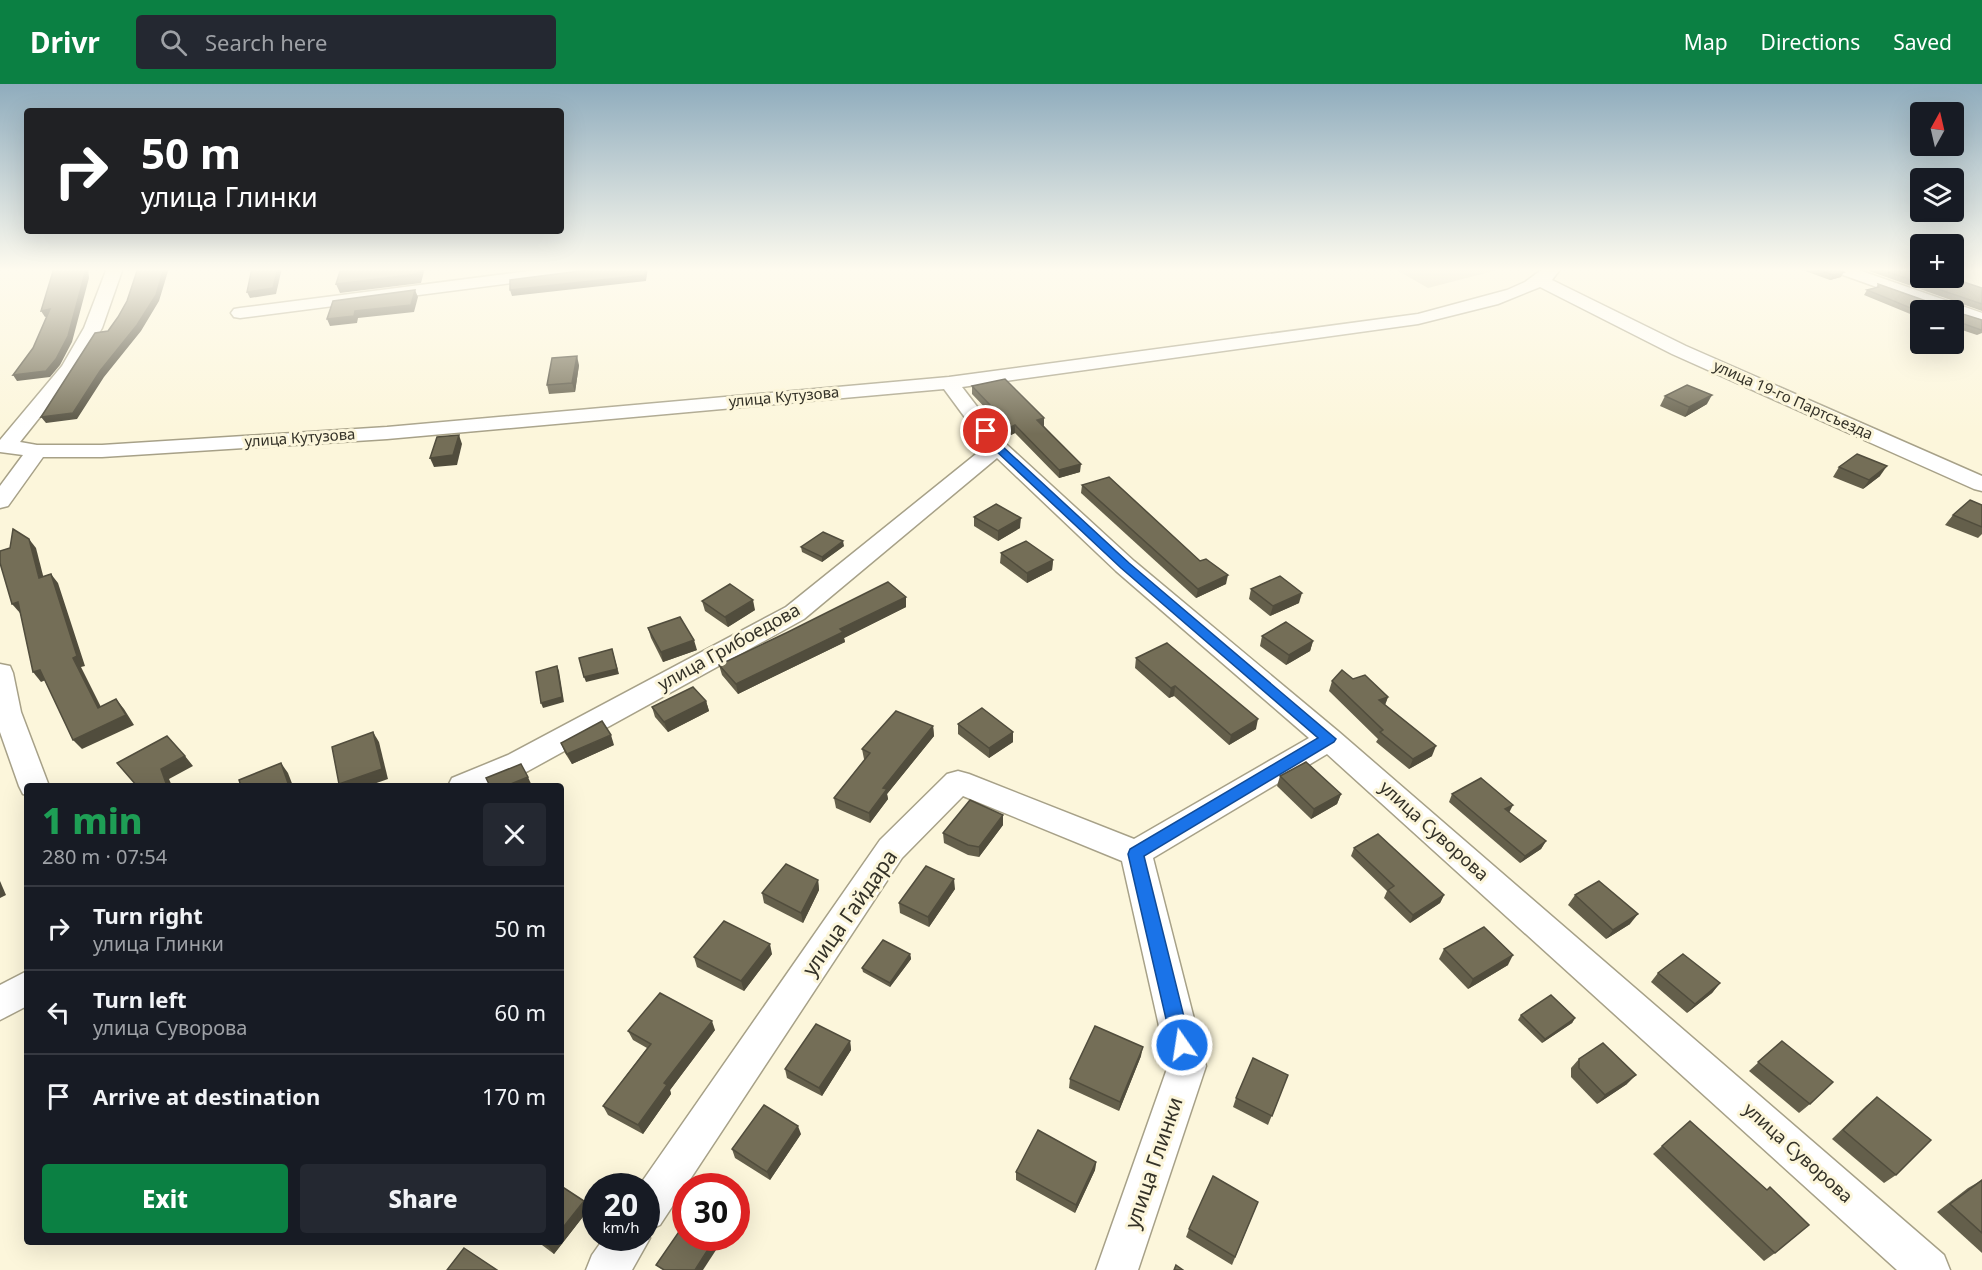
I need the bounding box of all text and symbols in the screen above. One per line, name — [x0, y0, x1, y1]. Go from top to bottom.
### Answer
search box — [136, 15, 556, 69]
text: Drivr — [30, 23, 100, 61]
icon: search — [157, 26, 190, 59]
text: Search here — [205, 27, 327, 57]
text: Map — [1684, 28, 1728, 56]
text: Directions — [1761, 28, 1860, 56]
text: Saved — [1893, 28, 1952, 56]
north arrow — [1910, 102, 1964, 156]
map controls — [1910, 102, 1964, 354]
text: 50 m — [141, 124, 241, 181]
icon: right — [42, 132, 120, 210]
button: layers — [1910, 168, 1964, 222]
text: улица Глинки — [141, 178, 318, 215]
button: + — [1910, 234, 1964, 288]
button: − — [1910, 300, 1964, 354]
street label: улица 19-го Партсъезда — [1711, 355, 1876, 443]
street label: улица Кутузова — [728, 381, 840, 411]
pin — [960, 405, 1011, 456]
icon: arrive — [969, 414, 1002, 447]
street label: улица Кутузова — [244, 423, 356, 451]
street label: улица Грибоедова — [653, 597, 804, 695]
street label: улица Суворова — [1375, 775, 1494, 886]
text: 1 min — [42, 796, 143, 845]
button: close — [483, 803, 546, 866]
text: 280 m · 07:54 — [42, 843, 167, 870]
street label: улица Гайдара — [795, 844, 903, 981]
text: Turn right — [93, 900, 203, 930]
icon: right — [42, 912, 75, 945]
text: 50 m — [495, 913, 546, 943]
text: улица Глинки — [93, 930, 224, 957]
text: Turn left — [93, 984, 187, 1014]
icon: left — [42, 996, 75, 1029]
text: 60 m — [495, 997, 546, 1027]
position arrow — [1150, 1013, 1214, 1077]
text: улица Суворова — [93, 1014, 247, 1041]
icon: arrive — [42, 1080, 75, 1113]
text: Arrive at destination — [93, 1081, 320, 1111]
text: 170 m — [482, 1081, 546, 1111]
street label: улица Глинки — [1117, 1093, 1189, 1232]
street label: улица Суворова — [1739, 1097, 1858, 1208]
button: Exit — [42, 1164, 288, 1233]
button: Share — [300, 1164, 546, 1233]
speed limit sign: 30 — [672, 1173, 750, 1251]
text: 20 — [604, 1184, 638, 1225]
text: km/h — [603, 1217, 639, 1237]

